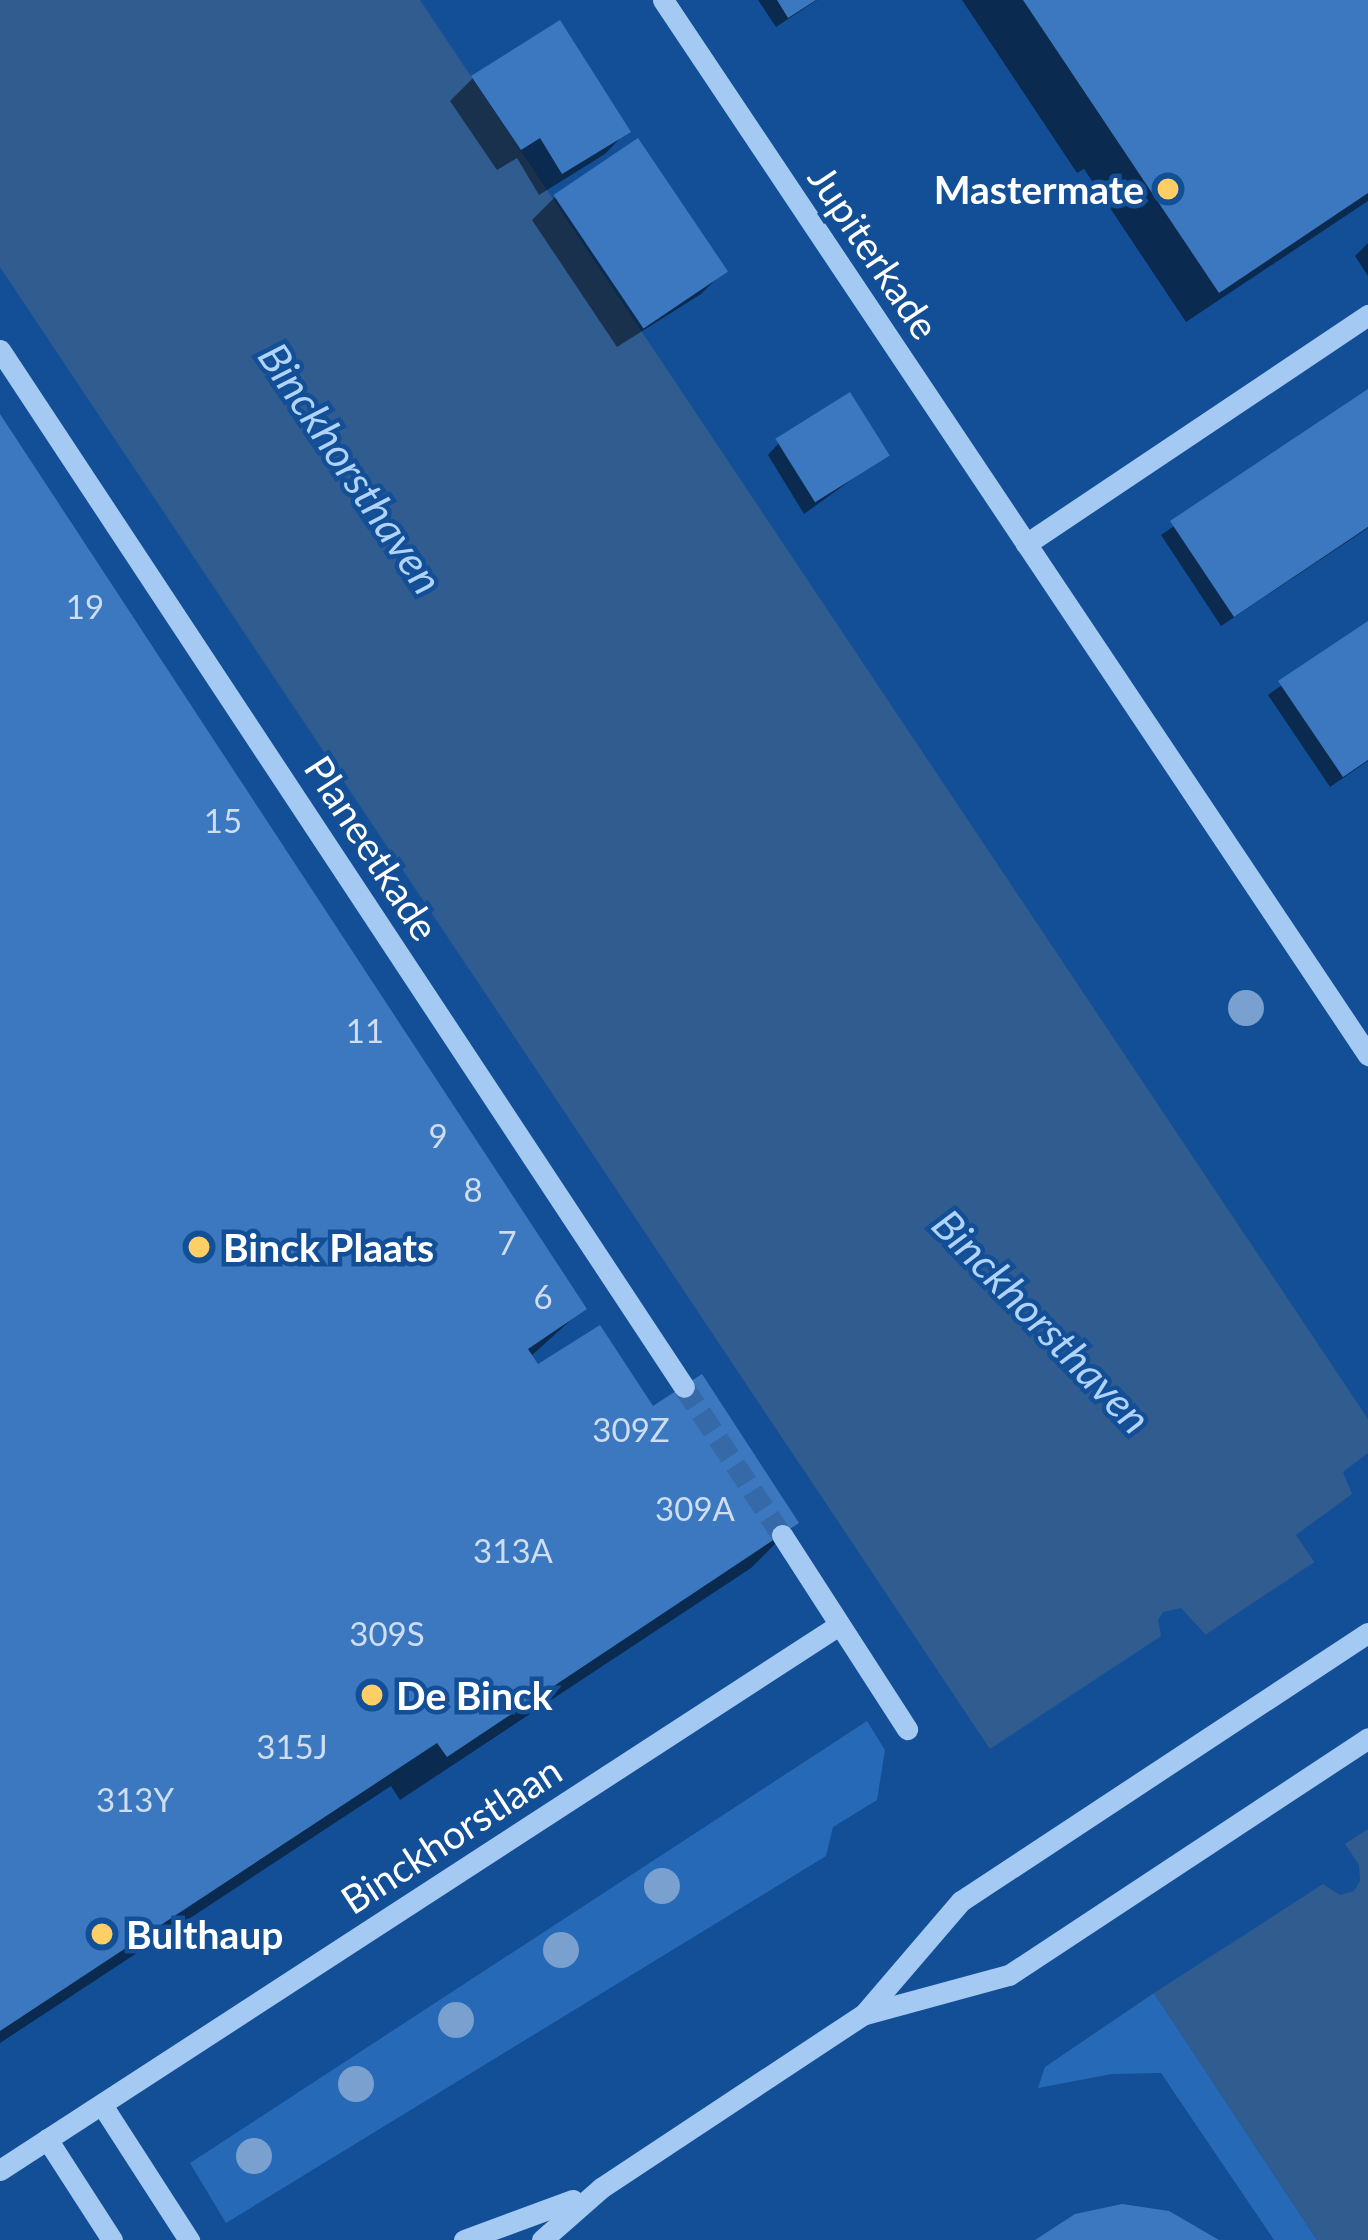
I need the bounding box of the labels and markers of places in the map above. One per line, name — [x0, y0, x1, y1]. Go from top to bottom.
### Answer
place label: Mastermate — [934, 166, 1144, 212]
marker: Mastermate — [1155, 176, 1181, 202]
place label: Binck Plaats — [223, 1224, 434, 1270]
marker: Binck Plaats — [186, 1234, 212, 1260]
place label: De Binck — [396, 1672, 553, 1718]
marker: De Binck — [359, 1682, 385, 1708]
place label: Bulthaup — [126, 1911, 283, 1957]
marker: Bulthaup — [89, 1921, 115, 1947]

